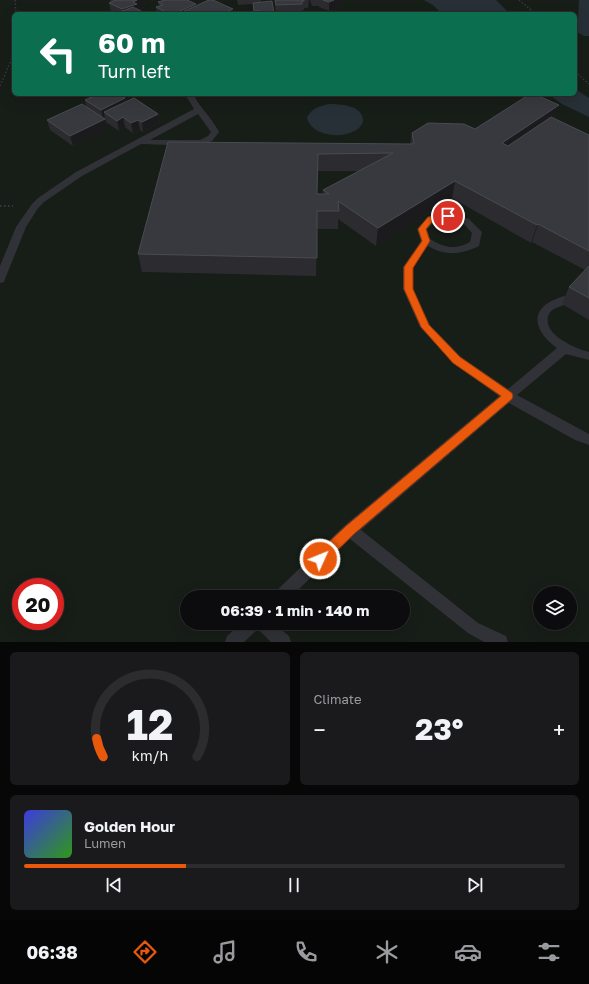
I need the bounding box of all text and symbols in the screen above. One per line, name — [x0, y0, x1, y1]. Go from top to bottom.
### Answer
text: 60 m — [98, 26, 165, 59]
icon: left — [32, 28, 84, 80]
text: Turn left — [98, 60, 171, 82]
pin — [431, 199, 465, 233]
icon: arrive — [437, 205, 459, 227]
position arrow — [299, 538, 341, 580]
speed limit sign: 20 — [12, 578, 64, 630]
map controls — [533, 586, 577, 630]
button: layers — [533, 586, 577, 630]
text: 06:39 · 1 min · 140 m — [221, 601, 369, 619]
text: Climate — [314, 691, 361, 707]
text: 12 — [126, 698, 173, 748]
text: 23° — [415, 711, 463, 747]
text: − — [314, 716, 326, 743]
text: + — [553, 716, 565, 743]
text: km/h — [132, 746, 168, 763]
text: Golden Hour — [84, 817, 175, 835]
text: Lumen — [84, 835, 126, 851]
icon: previous — [103, 874, 125, 896]
icon: pause — [283, 874, 305, 896]
icon: next — [464, 874, 486, 896]
icon: directions — [131, 938, 159, 966]
icon: music — [211, 938, 239, 966]
icon: phone — [292, 938, 320, 966]
icon: climate — [373, 938, 401, 966]
icon: car — [454, 938, 482, 966]
icon: filters — [535, 938, 563, 966]
text: 06:38 — [26, 941, 78, 963]

